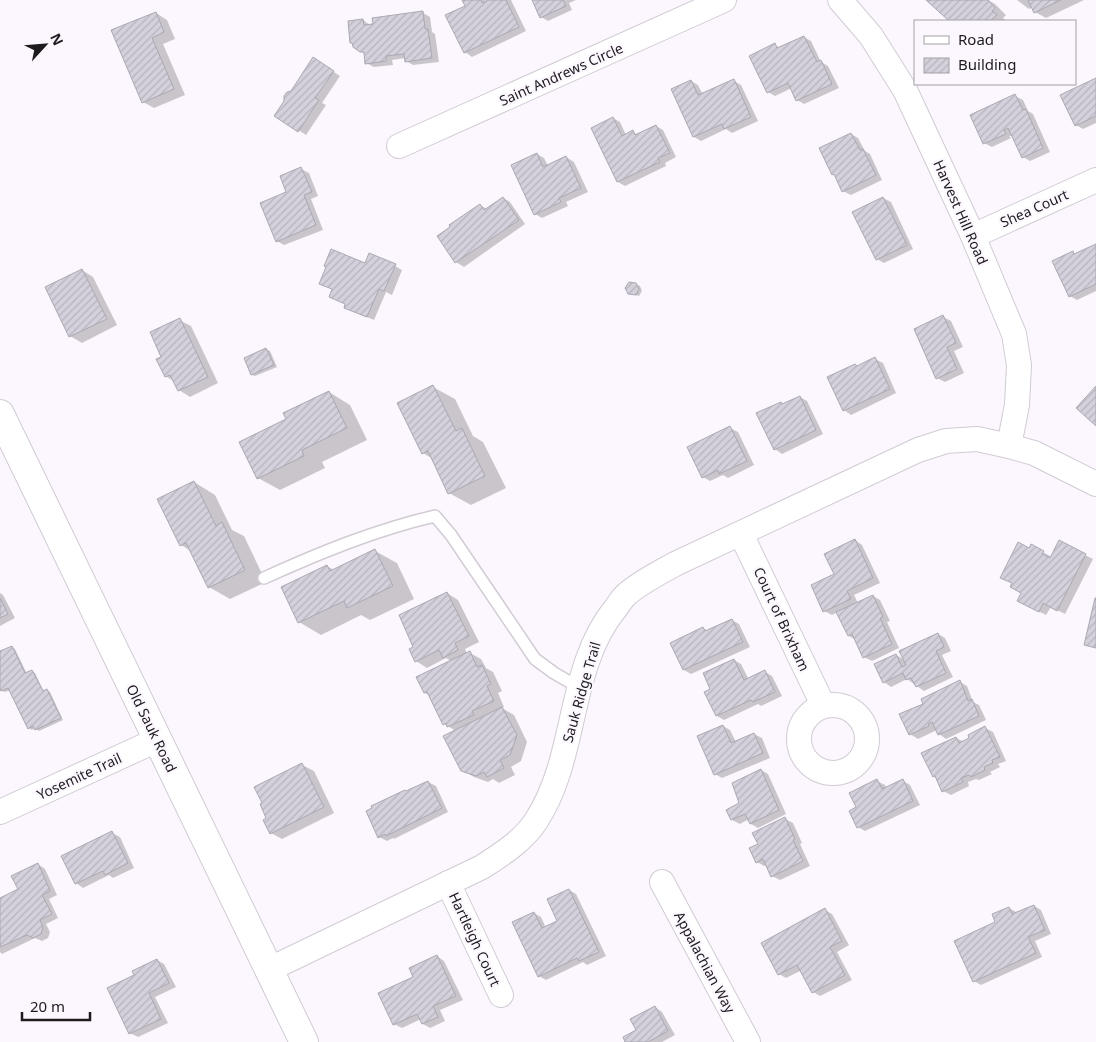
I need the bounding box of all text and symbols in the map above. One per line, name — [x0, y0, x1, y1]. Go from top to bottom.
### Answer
north arrow — [20, 20, 70, 70]
legend — [914, 20, 1076, 85]
text: Road — [958, 29, 994, 49]
text: N — [46, 30, 68, 48]
street label: Saint Andrews Circle — [496, 38, 626, 110]
text: Building — [958, 54, 1016, 74]
street label: Harvest Hill Road — [929, 157, 993, 267]
street label: Shea Court — [997, 185, 1071, 231]
street label: Court of Brixham — [750, 564, 814, 674]
street label: Sauk Ridge Trail — [558, 639, 604, 745]
street label: Old Sauk Road — [122, 681, 182, 775]
street label: Yosemite Trail — [34, 748, 124, 804]
street label: Hartleigh Court — [445, 889, 505, 989]
street label: Appalachian Way — [670, 908, 740, 1017]
scale bar — [22, 990, 90, 1022]
text: 20 m — [30, 996, 65, 1016]

